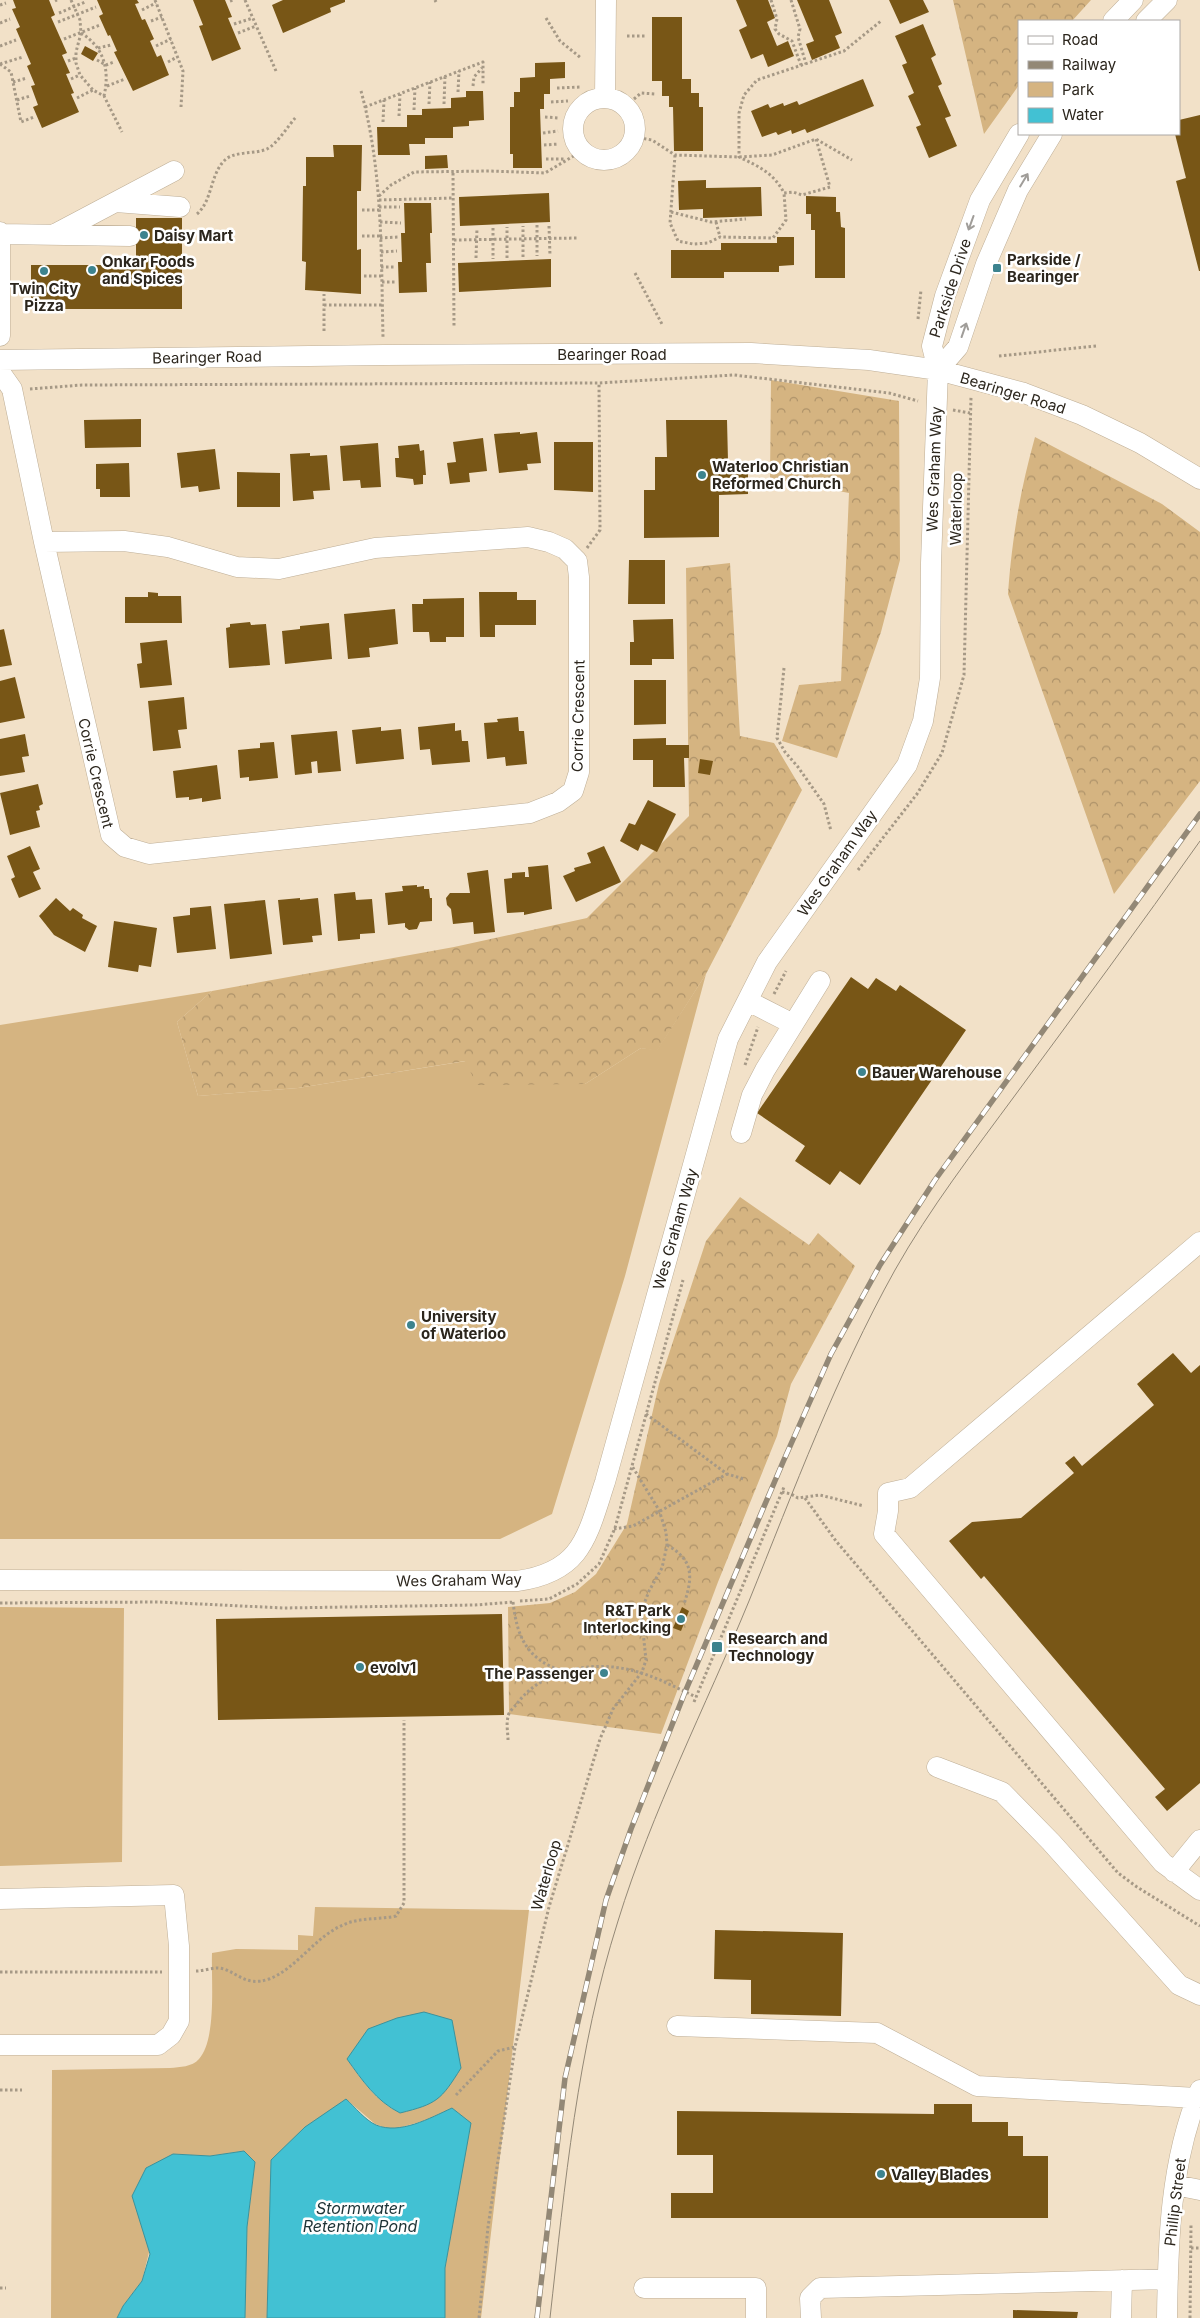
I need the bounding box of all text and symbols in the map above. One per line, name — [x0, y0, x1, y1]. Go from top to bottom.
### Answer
legend — [1018, 20, 1180, 135]
text: Road — [1062, 30, 1098, 49]
text: Railway — [1062, 55, 1117, 74]
text: Park — [1062, 80, 1095, 99]
text: Water — [1062, 105, 1104, 124]
one-way arrow — [1020, 173, 1030, 187]
one-way arrow — [966, 215, 975, 230]
place label: Daisy Mart — [154, 226, 234, 245]
marker: Daisy Mart — [138, 229, 150, 241]
street label: Parkside Drive — [925, 236, 975, 340]
place label: Parkside / Bearinger — [1007, 250, 1081, 286]
place label: Onkar Foods and Spices — [102, 252, 195, 288]
marker: Parkside / Bearinger — [991, 262, 1003, 274]
marker: Onkar Foods and Spices — [86, 264, 98, 276]
marker: Twin City Pizza — [38, 265, 50, 277]
place label: Twin City Pizza — [10, 279, 78, 315]
one-way arrow — [960, 323, 969, 338]
street label: Bearinger Road — [557, 345, 667, 364]
street label: Bearinger Road — [152, 347, 262, 367]
street label: Bearinger Road — [958, 368, 1068, 418]
street label: Wes Graham Way — [922, 405, 946, 532]
place label: Waterloo Christian Reformed Church — [712, 457, 849, 493]
marker: Waterloo Christian Reformed Church — [696, 469, 708, 481]
street label: Waterloop — [946, 473, 966, 545]
street label: Corrie Crescent — [568, 660, 588, 772]
street label: Corrie Crescent — [74, 716, 118, 830]
street label: Wes Graham Way — [793, 806, 881, 920]
place label: Bauer Warehouse — [872, 1063, 1002, 1082]
marker: Bauer Warehouse — [856, 1066, 868, 1078]
street label: Wes Graham Way — [649, 1166, 702, 1292]
place label: University of Waterloo — [421, 1307, 506, 1343]
marker: University of Waterloo — [405, 1319, 417, 1331]
street label: Wes Graham Way — [396, 1569, 522, 1591]
place label: R&T Park Interlocking — [583, 1601, 671, 1637]
marker: R&T Park Interlocking — [675, 1613, 687, 1625]
place label: Research and Technology — [728, 1629, 828, 1665]
marker: Research and Technology — [710, 1640, 724, 1654]
place label: evolv1 — [370, 1658, 416, 1677]
marker: evolv1 — [354, 1661, 366, 1673]
place label: The Passenger — [484, 1664, 594, 1683]
marker: The Passenger — [598, 1667, 610, 1679]
street label: Waterloop — [527, 1837, 565, 1913]
street label: Phillip Street — [1160, 2157, 1190, 2247]
place label: Valley Blades — [891, 2165, 989, 2184]
marker: Valley Blades — [875, 2168, 887, 2180]
water label: Stormwater Retention Pond — [303, 2198, 418, 2236]

